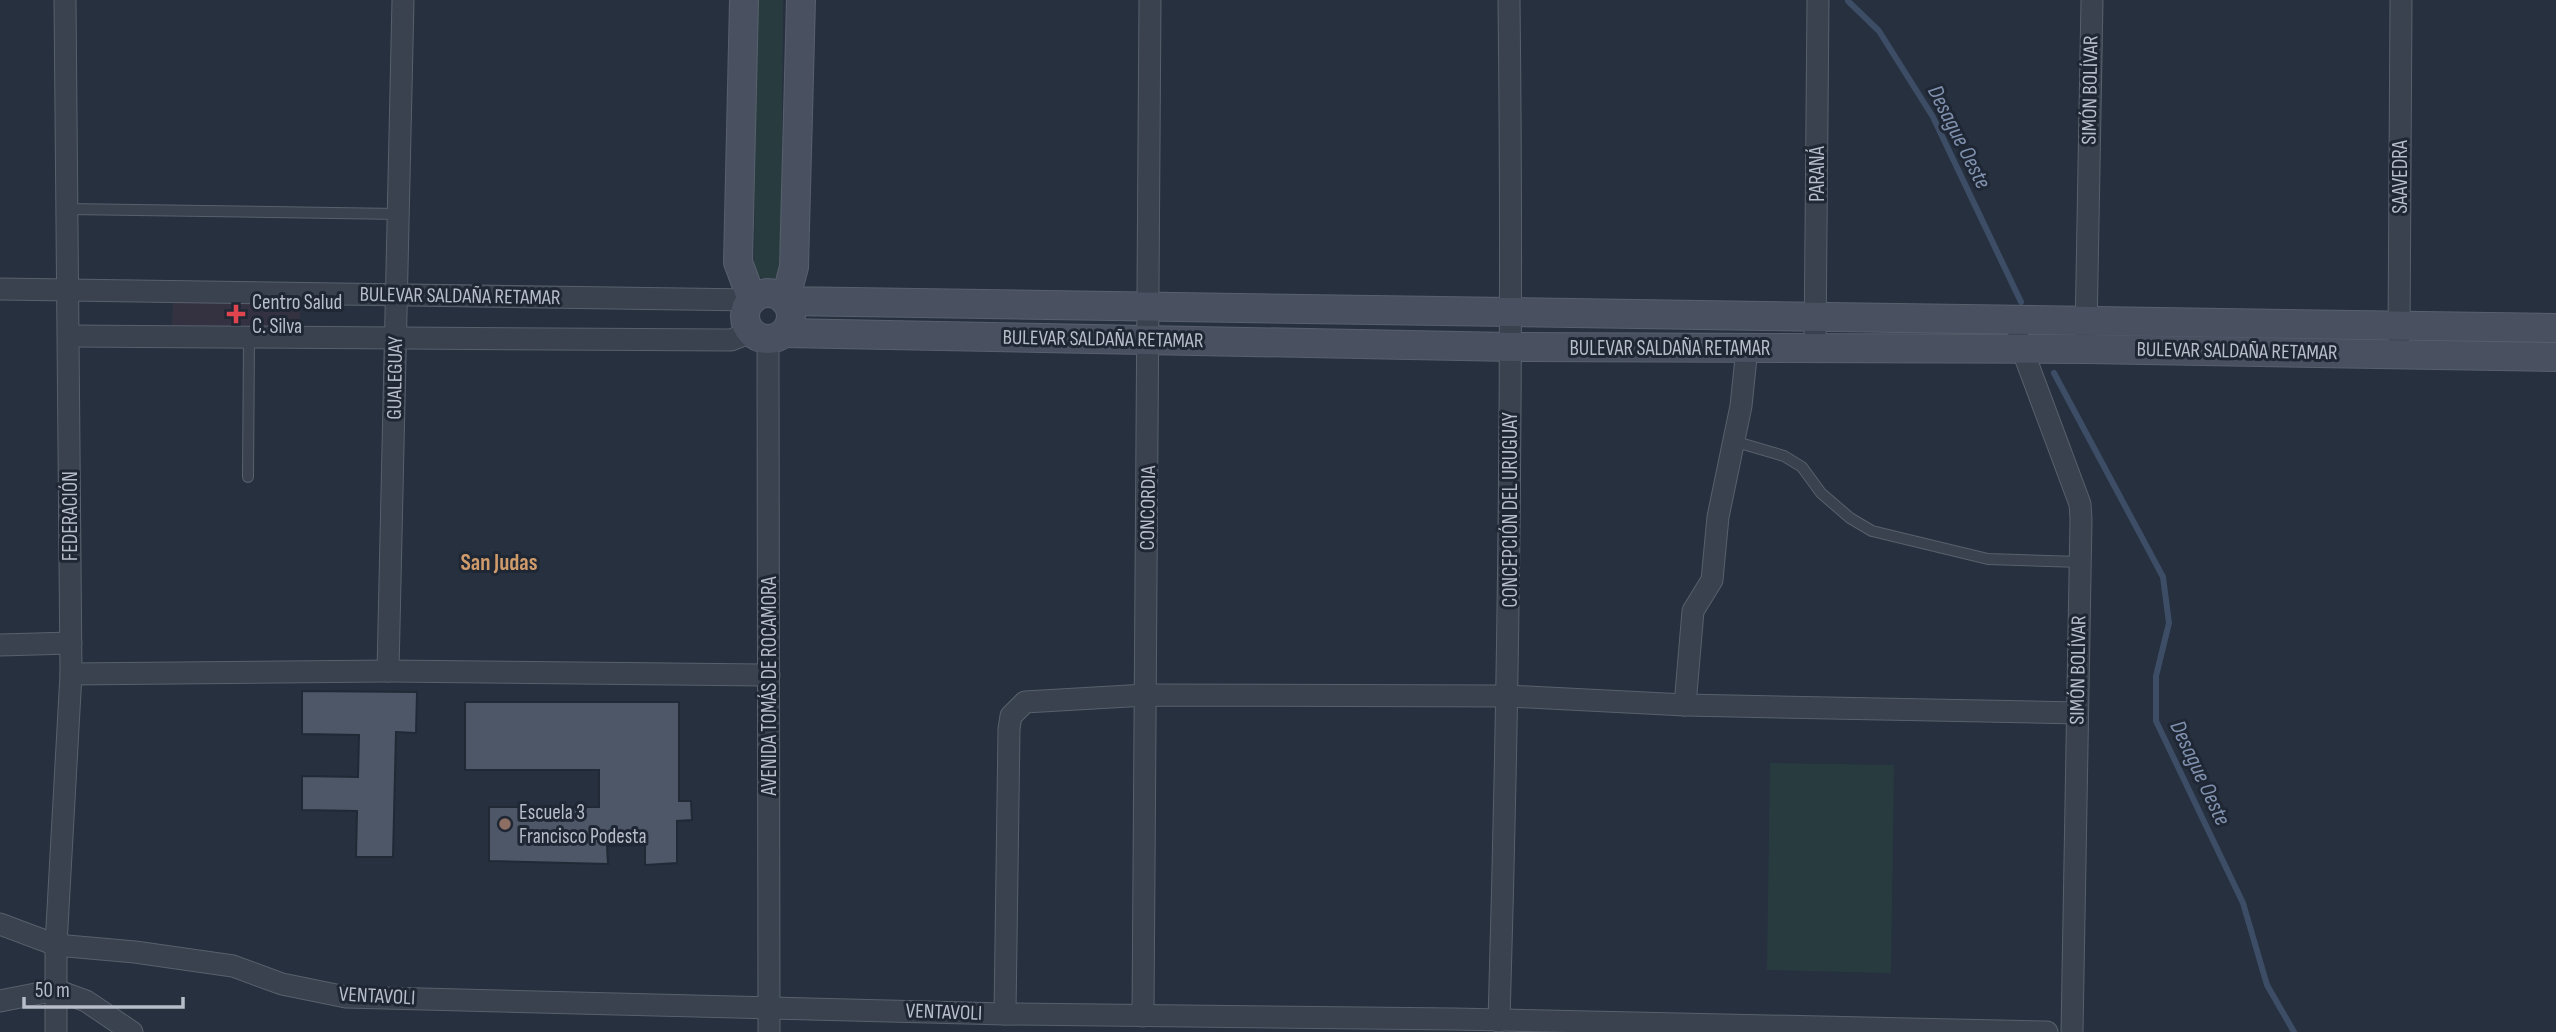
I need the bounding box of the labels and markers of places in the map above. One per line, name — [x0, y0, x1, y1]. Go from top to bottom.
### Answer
place label: Centro Salud C. Silva — [252, 290, 342, 339]
marker: Centro Salud C. Silva — [226, 304, 246, 324]
place label: Escuela 3 Francisco Podesta — [519, 800, 647, 849]
marker: Escuela 3 Francisco Podesta — [497, 816, 513, 832]

